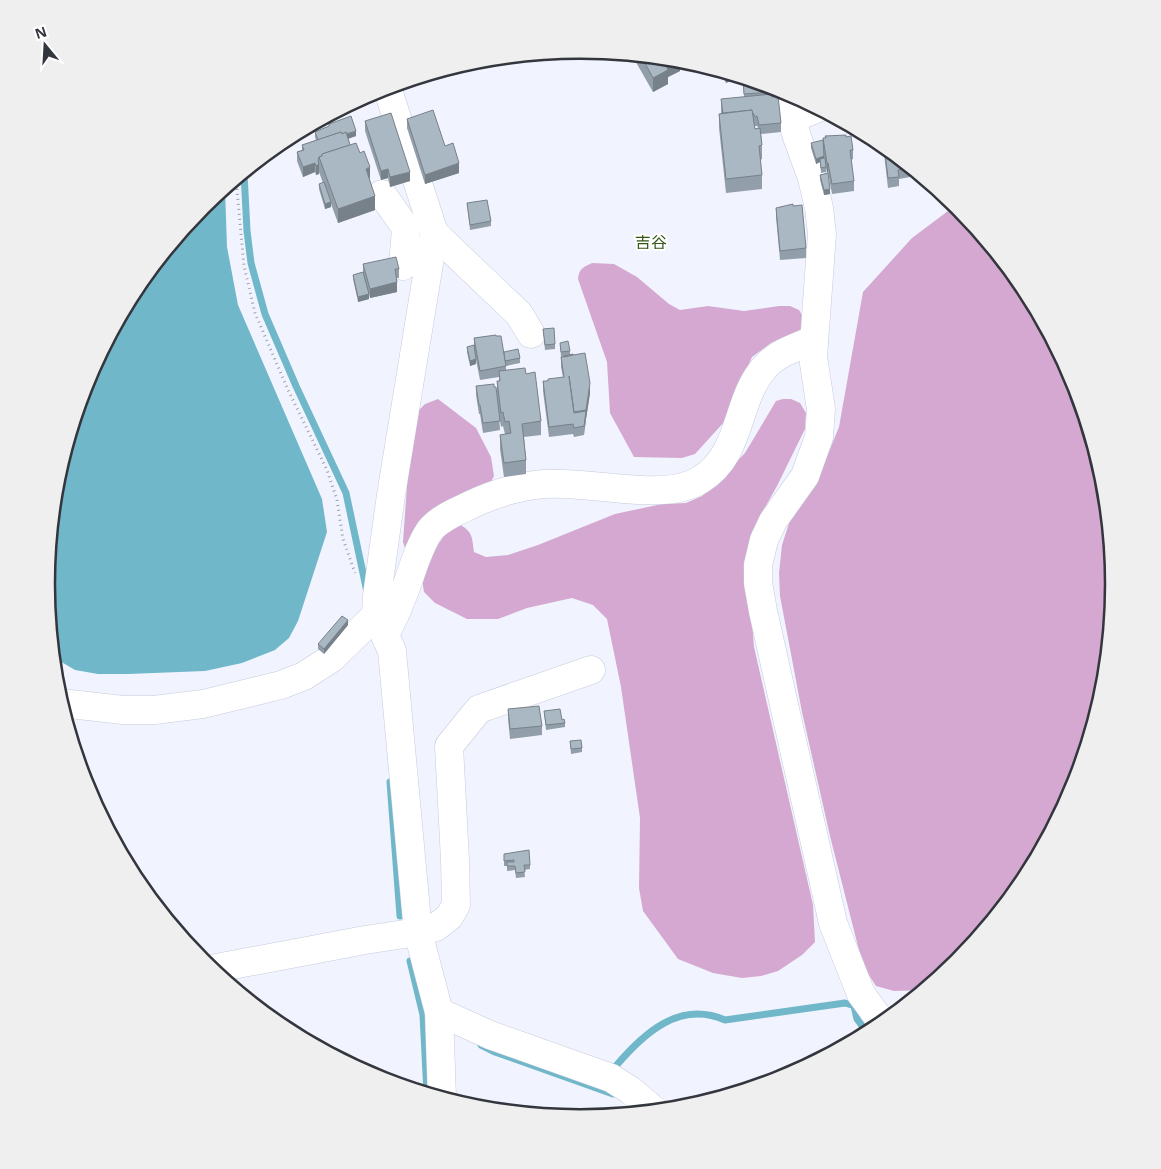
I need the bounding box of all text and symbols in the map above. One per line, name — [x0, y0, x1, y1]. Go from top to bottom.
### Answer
north arrow — [20, 20, 70, 70]
text: N — [32, 21, 49, 43]
district label: 吉谷 — [635, 231, 667, 253]

